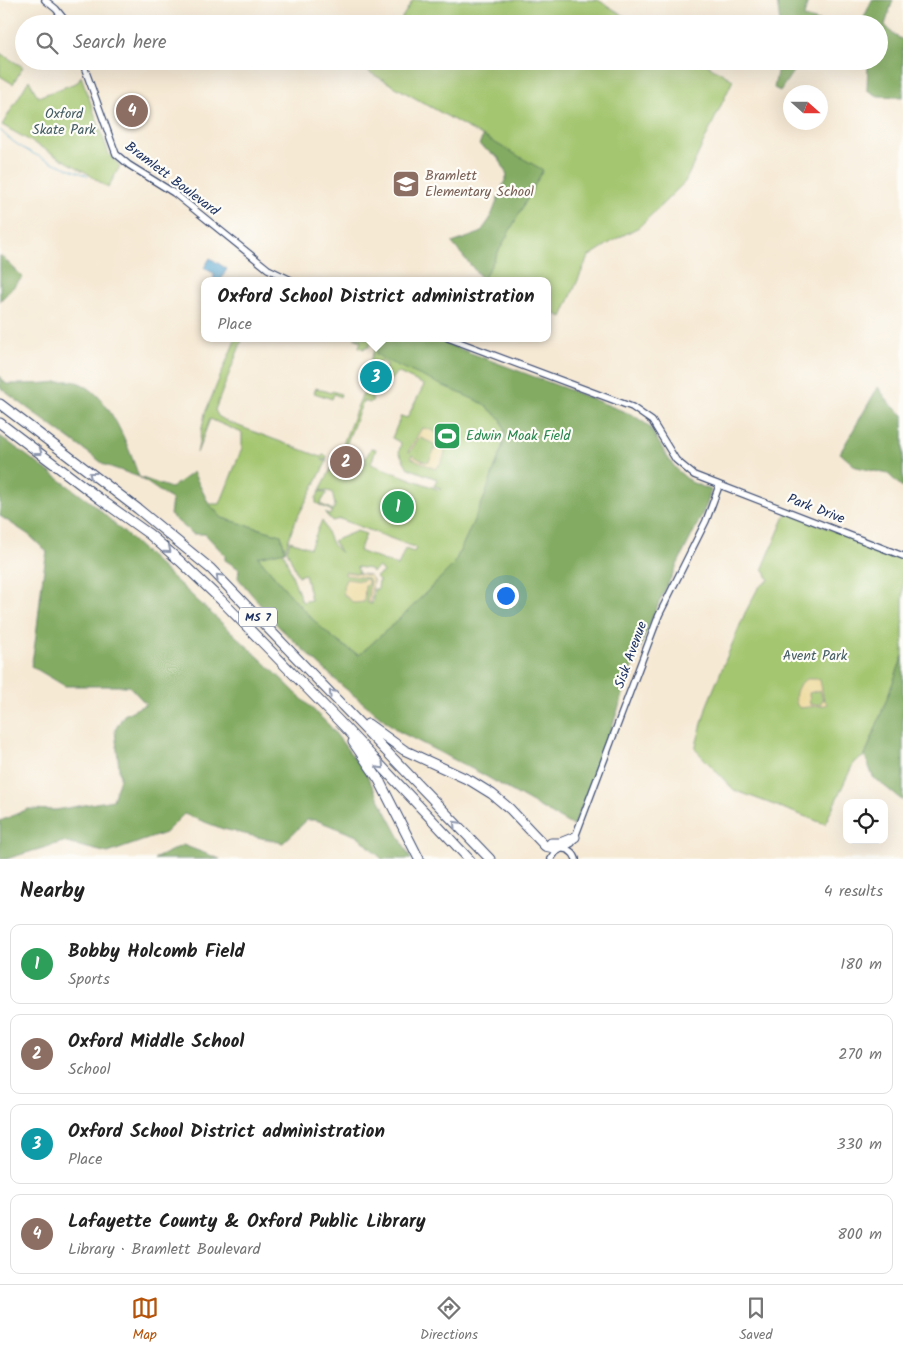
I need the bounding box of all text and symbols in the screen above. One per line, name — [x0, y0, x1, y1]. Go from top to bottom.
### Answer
search box — [15, 15, 888, 70]
text: Search here — [73, 28, 167, 58]
icon: search — [33, 29, 61, 57]
north arrow — [783, 85, 828, 130]
pin: 4 — [116, 92, 148, 130]
park label: Oxford Skate Park — [32, 103, 96, 141]
street label: Bramlett Boulevard — [120, 136, 225, 222]
place label: Bramlett Elementary School — [425, 165, 534, 203]
school or university icon: Bramlett Elementary School — [391, 169, 421, 199]
popup — [201, 277, 551, 342]
text: Oxford School District administration — [218, 282, 534, 312]
text: Place — [218, 312, 252, 337]
pin: 3 — [360, 358, 392, 396]
sports icon: Edwin Moak Field — [432, 421, 462, 451]
place label: Edwin Moak Field — [466, 425, 572, 447]
pin: 2 — [330, 443, 362, 481]
one-way arrow — [33, 447, 42, 455]
one-way arrow — [89, 471, 98, 480]
pin: 1 — [382, 488, 414, 526]
street label: Park Drive — [784, 488, 849, 530]
one-way arrow — [163, 545, 172, 554]
one-way arrow — [216, 574, 225, 583]
your location — [493, 583, 519, 609]
road number: MS 7 — [239, 608, 277, 626]
street label: Sisk Avenue — [609, 618, 654, 692]
park label: Avent Park — [783, 645, 848, 667]
one-way arrow — [329, 690, 338, 699]
one-way arrow — [375, 760, 384, 769]
map controls — [843, 799, 888, 844]
button: locate — [843, 799, 888, 844]
one-way arrow — [453, 820, 462, 829]
text: Nearby — [20, 875, 85, 908]
text: 4 results — [824, 879, 883, 904]
text: Bobby Holcomb Field — [68, 937, 245, 967]
text: 1 — [35, 952, 39, 977]
text: 180 m — [840, 952, 882, 977]
text: Sports — [68, 967, 110, 992]
text: Oxford Middle School — [68, 1027, 244, 1057]
text: 2 — [32, 1042, 42, 1067]
text: 270 m — [838, 1042, 882, 1067]
text: School — [68, 1057, 111, 1082]
text: Oxford School District administration — [68, 1117, 385, 1147]
text: 3 — [33, 1132, 41, 1157]
text: 330 m — [837, 1132, 882, 1157]
text: Place — [68, 1147, 102, 1172]
text: Lafayette County & Oxford Public Library — [68, 1207, 426, 1237]
text: 4 — [33, 1222, 41, 1247]
text: 800 m — [837, 1222, 882, 1247]
text: Library · Bramlett Boulevard — [68, 1237, 261, 1262]
tab: Map — [131, 1294, 159, 1346]
tab: Directions — [420, 1294, 478, 1346]
tab: Saved — [739, 1294, 772, 1346]

